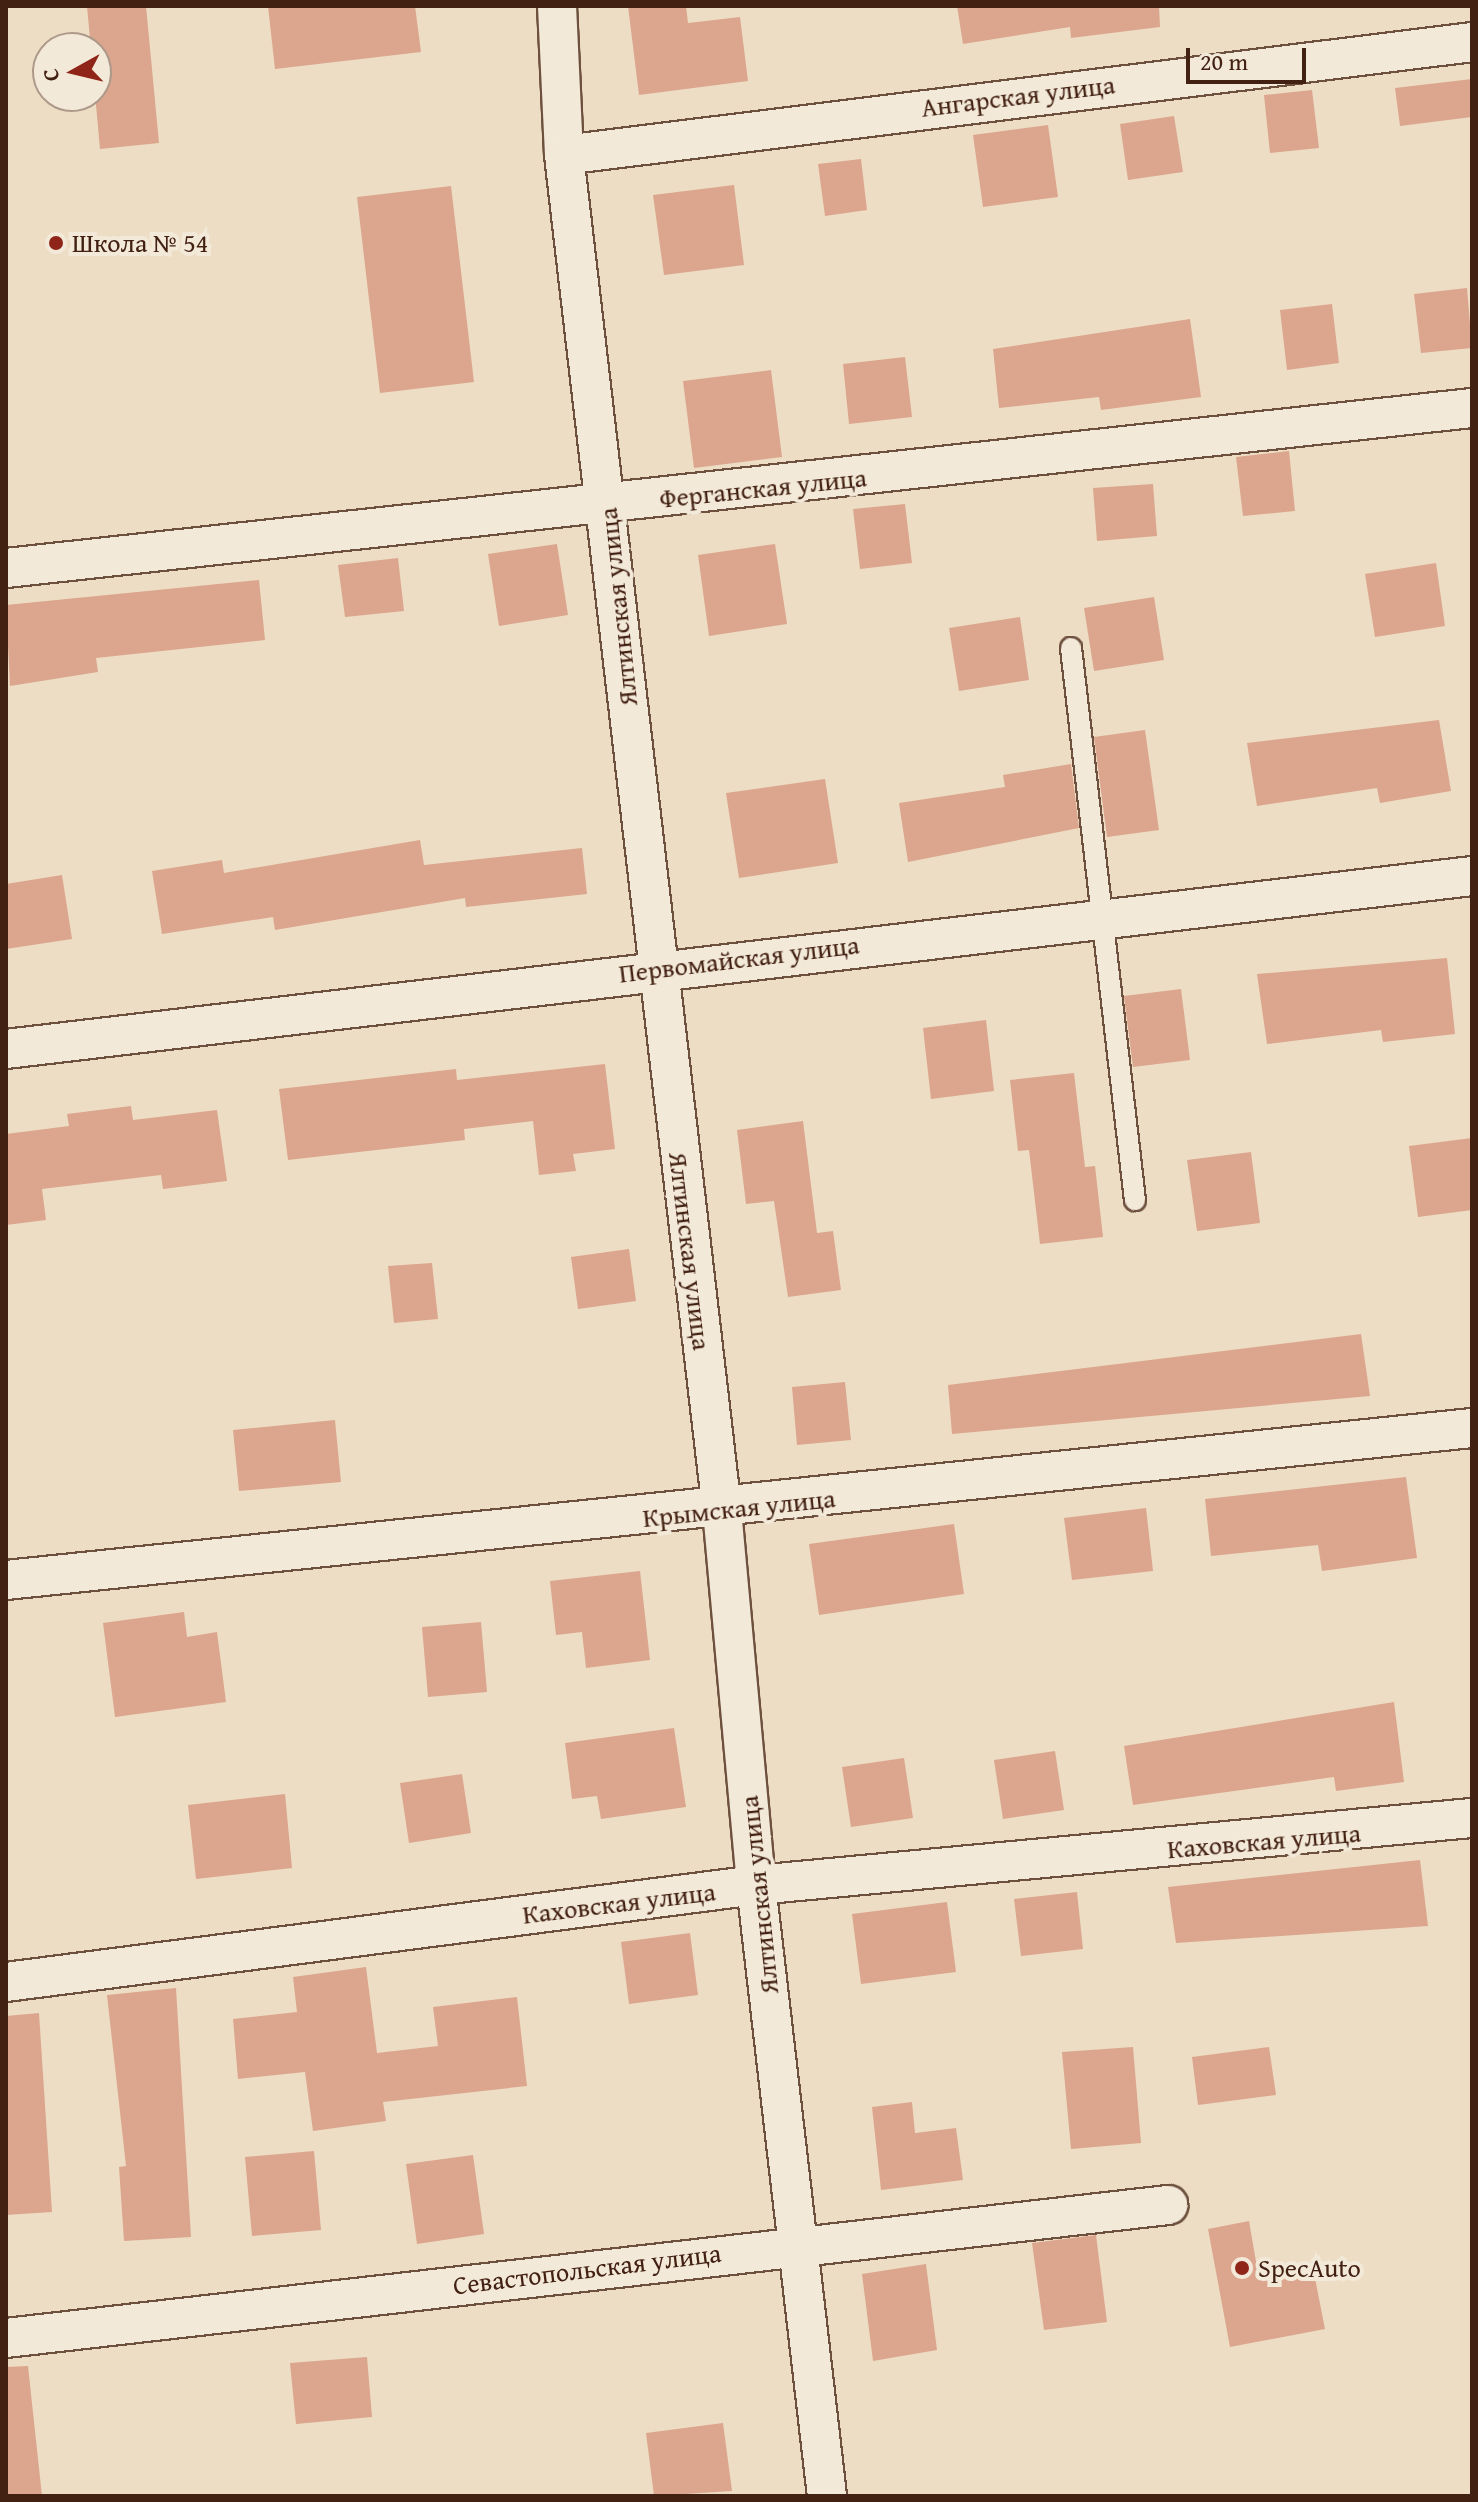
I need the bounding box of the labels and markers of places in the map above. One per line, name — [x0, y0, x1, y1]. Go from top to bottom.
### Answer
place label: Школа № 54 — [72, 227, 208, 259]
marker: Школа № 54 — [47, 234, 65, 252]
place label: SpecAuto — [1258, 2252, 1361, 2284]
marker: SpecAuto — [1233, 2259, 1251, 2277]

